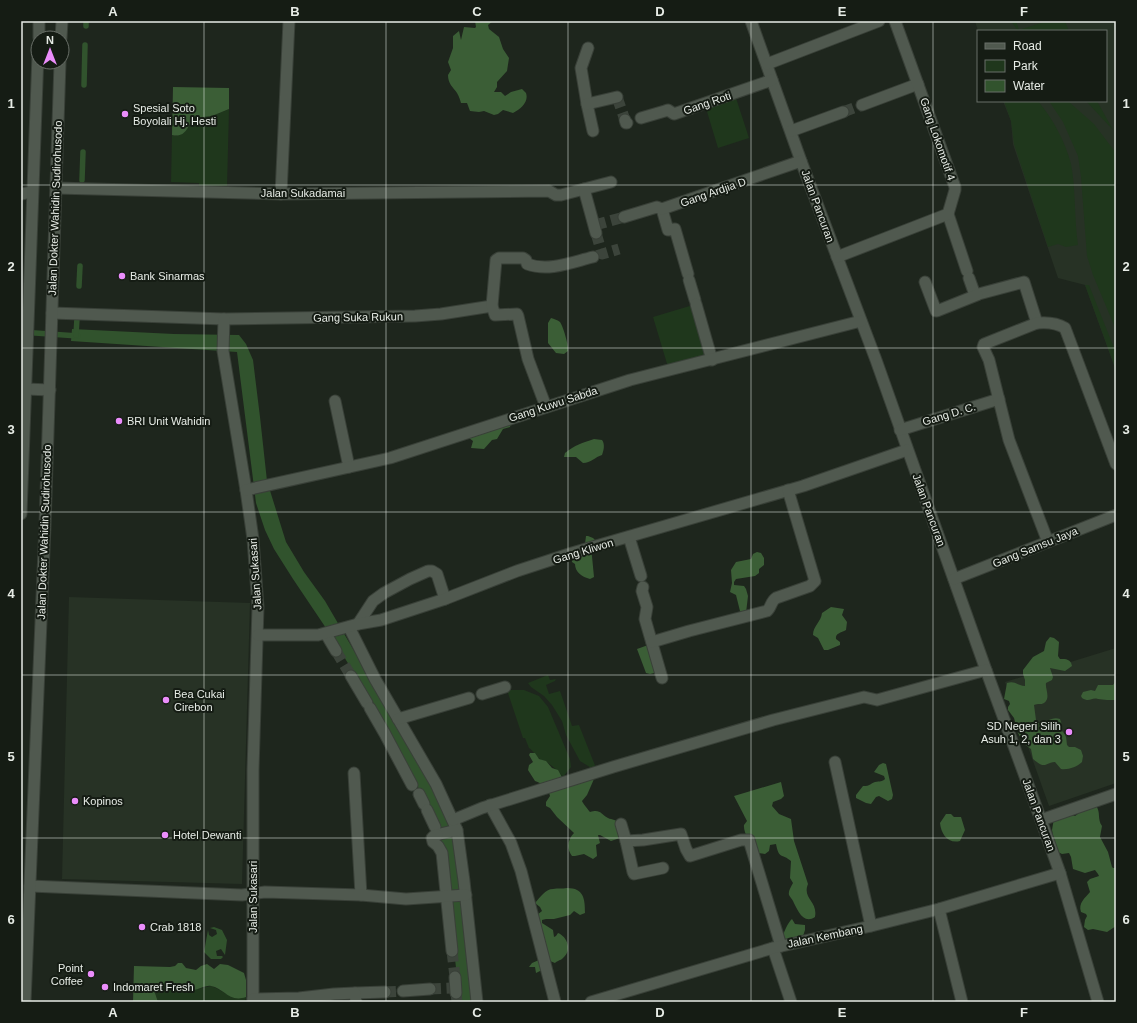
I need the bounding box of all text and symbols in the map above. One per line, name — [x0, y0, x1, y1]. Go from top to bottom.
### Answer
text: A — [108, 4, 118, 19]
text: B — [290, 4, 300, 19]
text: C — [472, 4, 482, 19]
text: D — [655, 4, 665, 19]
text: E — [838, 4, 847, 19]
text: F — [1020, 4, 1028, 19]
north arrow — [30, 30, 70, 70]
legend — [977, 30, 1107, 102]
text: N — [46, 34, 54, 46]
text: Road — [1013, 39, 1042, 53]
text: Park — [1013, 59, 1039, 73]
text: Water — [1013, 79, 1045, 93]
street label: Gang Roti — [682, 89, 732, 117]
text: 1 — [7, 96, 15, 111]
street label: Gang Lokomotif 4 — [918, 96, 958, 182]
text: 1 — [1122, 96, 1130, 111]
place label: Spesial Soto Boyolali Hj. Hesti — [133, 102, 216, 127]
marker: Spesial Soto Boyolali Hj. Hesti — [120, 109, 130, 119]
street label: Jalan Dokter Wahidin Sudirohusodo — [46, 120, 64, 296]
street label: Jalan Pancuran — [799, 168, 837, 244]
street label: Gang Ardjia D — [679, 175, 747, 209]
street label: Jalan Sukadamai — [261, 187, 345, 199]
text: 2 — [7, 259, 15, 274]
text: 2 — [1122, 259, 1130, 274]
place label: Bank Sinarmas — [130, 270, 205, 282]
marker: Bank Sinarmas — [117, 271, 127, 281]
street label: Gang Suka Rukun — [313, 310, 403, 324]
street label: Gang Kuwu Sabda — [507, 384, 600, 424]
street label: Gang D. C. — [921, 400, 977, 428]
place label: BRI Unit Wahidin — [127, 415, 210, 427]
marker: BRI Unit Wahidin — [114, 416, 124, 426]
text: 3 — [7, 422, 15, 437]
text: 3 — [1122, 422, 1130, 437]
street label: Jalan Dokter Wahidin Sudirohusodo — [35, 444, 53, 620]
street label: Jalan Pancuran — [910, 472, 948, 548]
street label: Gang Samsu Jaya — [991, 524, 1080, 570]
street label: Gang Kliwon — [551, 536, 615, 566]
street label: Jalan Sukasari — [246, 538, 264, 610]
text: 4 — [7, 586, 15, 601]
text: 4 — [1122, 586, 1130, 601]
place label: Bea Cukai Cirebon — [174, 688, 225, 713]
marker: Bea Cukai Cirebon — [161, 695, 171, 705]
place label: SD Negeri Silih Asuh 1, 2, dan 3 — [981, 720, 1061, 745]
marker: SD Negeri Silih Asuh 1, 2, dan 3 — [1064, 727, 1074, 737]
text: 5 — [7, 749, 15, 764]
text: 5 — [1122, 749, 1130, 764]
street label: Jalan Pancuran — [1020, 777, 1058, 853]
place label: Kopinos — [83, 795, 123, 807]
marker: Kopinos — [70, 796, 80, 806]
place label: Hotel Dewanti — [173, 829, 241, 841]
marker: Hotel Dewanti — [160, 830, 170, 840]
street label: Jalan Sukasari — [247, 861, 259, 933]
text: 6 — [7, 912, 15, 927]
text: 6 — [1122, 912, 1130, 927]
place label: Crab 1818 — [150, 921, 201, 933]
marker: Crab 1818 — [137, 922, 147, 932]
street label: Jalan Kembang — [786, 922, 864, 950]
place label: Point Coffee — [51, 962, 83, 987]
marker: Point Coffee — [86, 969, 96, 979]
place label: Indomaret Fresh — [113, 981, 194, 993]
marker: Indomaret Fresh — [100, 982, 110, 992]
text: A — [108, 1005, 118, 1020]
text: B — [290, 1005, 300, 1020]
text: C — [472, 1005, 482, 1020]
text: D — [655, 1005, 665, 1020]
text: E — [838, 1005, 847, 1020]
text: F — [1020, 1005, 1028, 1020]

